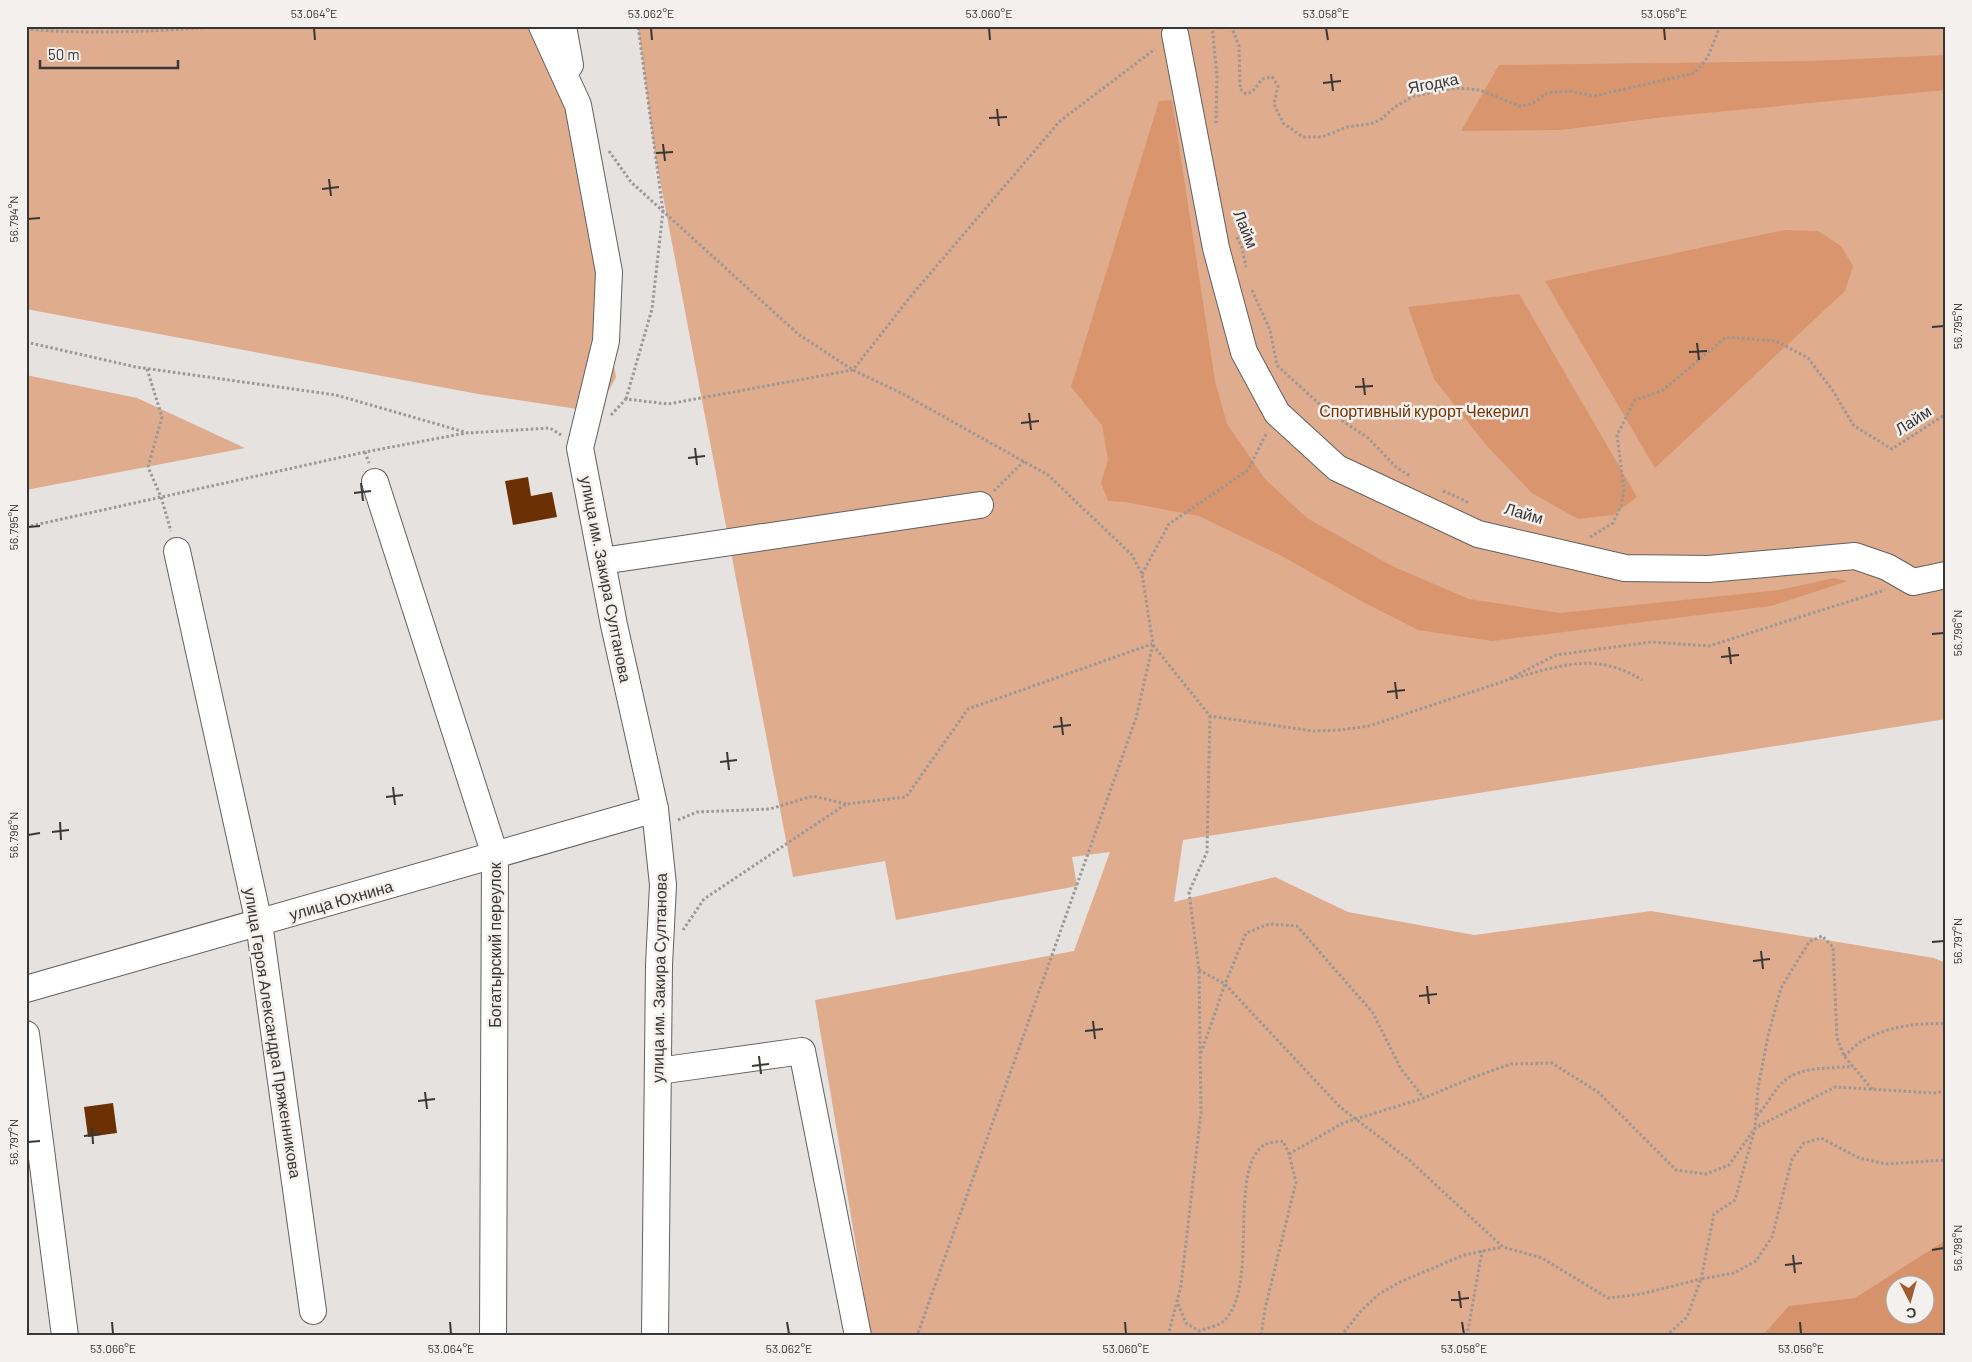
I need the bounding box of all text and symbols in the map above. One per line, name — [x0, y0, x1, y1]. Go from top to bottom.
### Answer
text: 53.064°E — [291, 6, 337, 20]
text: 53.062°E — [628, 6, 674, 20]
text: 53.060°E — [966, 6, 1012, 20]
text: 53.058°E — [1303, 6, 1349, 20]
text: 53.056°E — [1641, 6, 1687, 20]
scale bar — [40, 38, 178, 70]
text: 50 m — [48, 45, 80, 63]
street label: Ягодка — [1406, 68, 1460, 97]
text: 56.794°N — [6, 196, 20, 242]
street label: Лайм — [1230, 207, 1263, 251]
text: 56.795°N — [1950, 303, 1964, 349]
park label: Спортивный курорт Чекерил — [1319, 401, 1529, 420]
street label: Лайм — [1891, 401, 1934, 438]
street label: улица им. Закира Султанова — [577, 474, 636, 684]
street label: Лайм — [1503, 498, 1546, 527]
text: 56.795°N — [6, 504, 20, 550]
text: 56.796°N — [1950, 610, 1964, 656]
text: 56.796°N — [6, 812, 20, 858]
street label: Богатырский переулок — [485, 861, 504, 1028]
street label: улица им. Закира Султанова — [647, 873, 670, 1083]
street label: улица Юхнина — [287, 876, 395, 923]
street label: улица Героя Александра Пряженникова — [241, 886, 306, 1180]
text: 56.797°N — [1950, 918, 1964, 964]
text: 56.797°N — [6, 1119, 20, 1165]
text: 56.798°N — [1950, 1225, 1964, 1271]
north arrow — [1884, 1274, 1934, 1324]
text: С — [1905, 1304, 1917, 1322]
text: 53.066°E — [90, 1341, 136, 1355]
text: 53.064°E — [428, 1341, 474, 1355]
text: 53.062°E — [766, 1341, 812, 1355]
text: 53.060°E — [1103, 1341, 1149, 1355]
text: 53.058°E — [1441, 1341, 1487, 1355]
text: 53.056°E — [1778, 1341, 1824, 1355]

